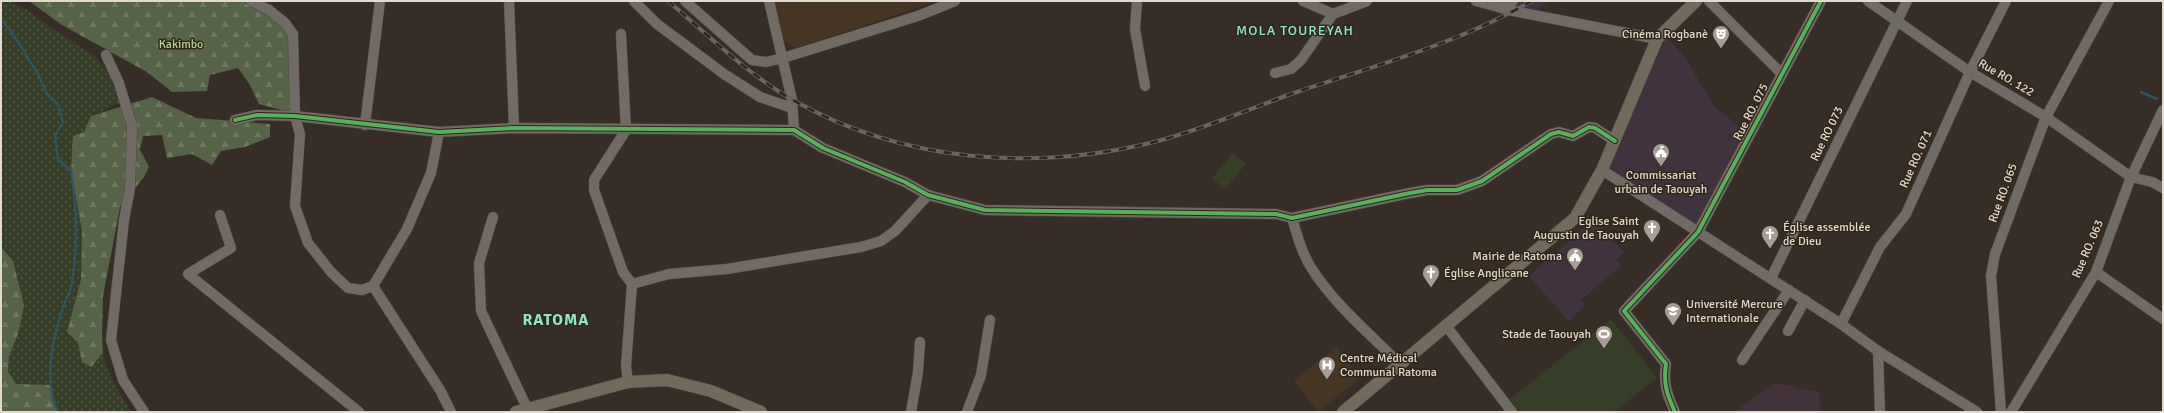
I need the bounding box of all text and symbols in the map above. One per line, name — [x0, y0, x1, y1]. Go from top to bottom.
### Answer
district label: MOLA TOUREYAH — [1236, 22, 1354, 39]
theatre icon: Cinéma Rogbanè — [1711, 24, 1731, 49]
place label: Cinéma Rogbanè — [1622, 27, 1708, 42]
park label: Kakimbo — [159, 37, 203, 52]
street label: Rue RO. 122 — [1975, 56, 2037, 100]
street label: Rue RO. 075 — [1730, 81, 1772, 143]
street label: Rue RO 073 — [1807, 104, 1847, 164]
street label: Rue RO. 071 — [1897, 128, 1935, 190]
public building icon: Commissariat urbain de Taouyah — [1651, 142, 1671, 167]
street label: Rue RO. 065 — [1985, 161, 2021, 225]
place label: Commissariat urbain de Taouyah — [1615, 168, 1707, 197]
place label: Eglise Saint Augustin de Taouyah — [1533, 214, 1639, 243]
church icon: Eglise Saint Augustin de Taouyah — [1642, 218, 1662, 243]
street label: Rue RO. 063 — [2069, 218, 2107, 280]
place label: Église assemblée de Dieu — [1783, 220, 1871, 249]
church icon: Église assemblée de Dieu — [1760, 224, 1780, 249]
public building icon: Mairie de Ratoma — [1565, 246, 1585, 271]
place label: Mairie de Ratoma — [1472, 249, 1562, 264]
church icon: Église Anglicane — [1421, 263, 1441, 288]
place label: Église Anglicane — [1444, 266, 1529, 281]
place label: Université Mercure Internationale — [1686, 297, 1783, 326]
school or university icon: Université Mercure Internationale — [1663, 301, 1683, 326]
district label: RATOMA — [522, 310, 590, 330]
sports icon: Stade de Taouyah — [1594, 324, 1614, 349]
place label: Stade de Taouyah — [1502, 327, 1591, 342]
place label: Centre Médical Communal Ratoma — [1340, 351, 1437, 380]
hospital icon: Centre Médical Communal Ratoma — [1317, 355, 1337, 380]

